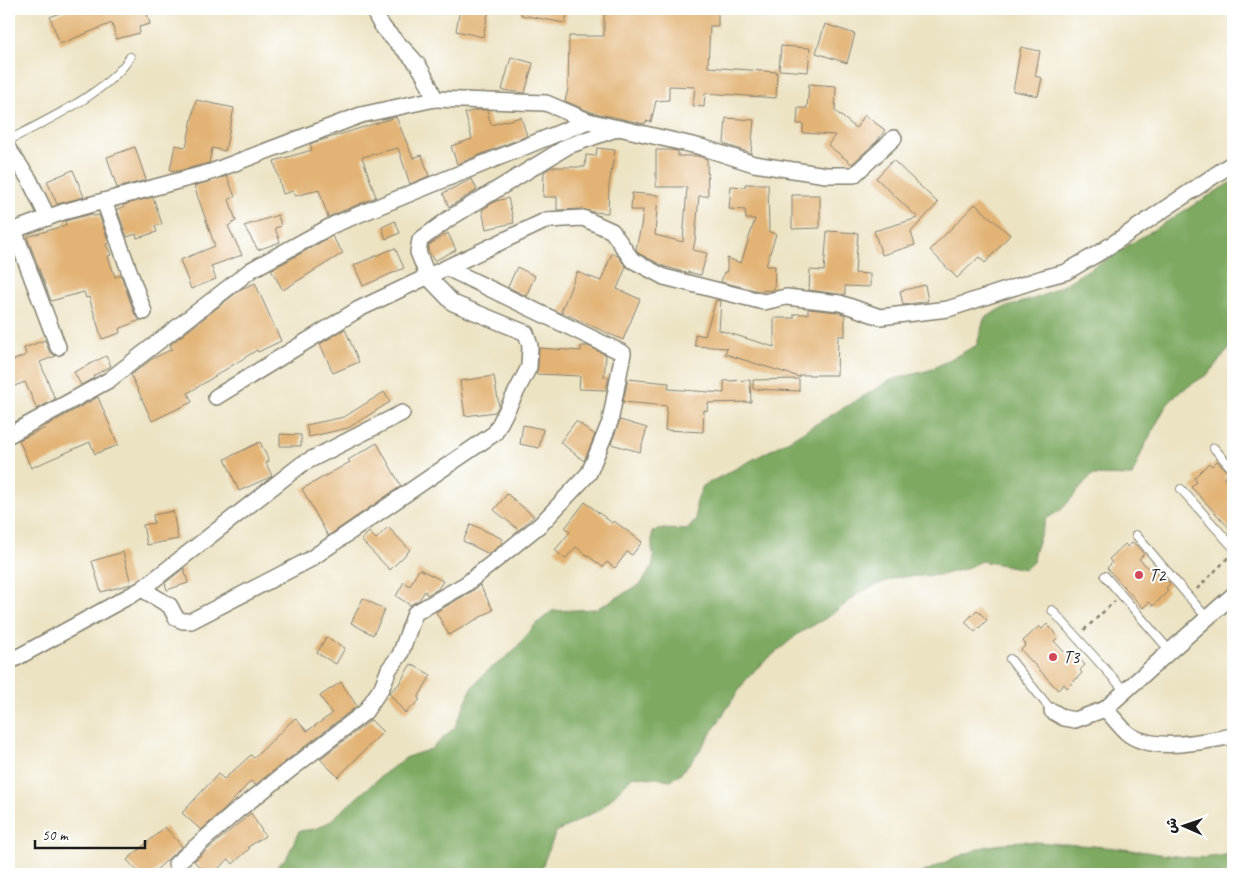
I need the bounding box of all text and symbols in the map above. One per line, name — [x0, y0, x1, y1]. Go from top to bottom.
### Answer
place label: T2 — [1149, 564, 1167, 586]
marker: T2 — [1133, 569, 1145, 581]
place label: T3 — [1063, 646, 1081, 668]
marker: T3 — [1047, 651, 1059, 663]
north arrow — [1160, 800, 1210, 850]
scale bar — [35, 818, 145, 850]
text: ش — [1163, 818, 1180, 834]
text: 50 m — [42, 826, 69, 845]

